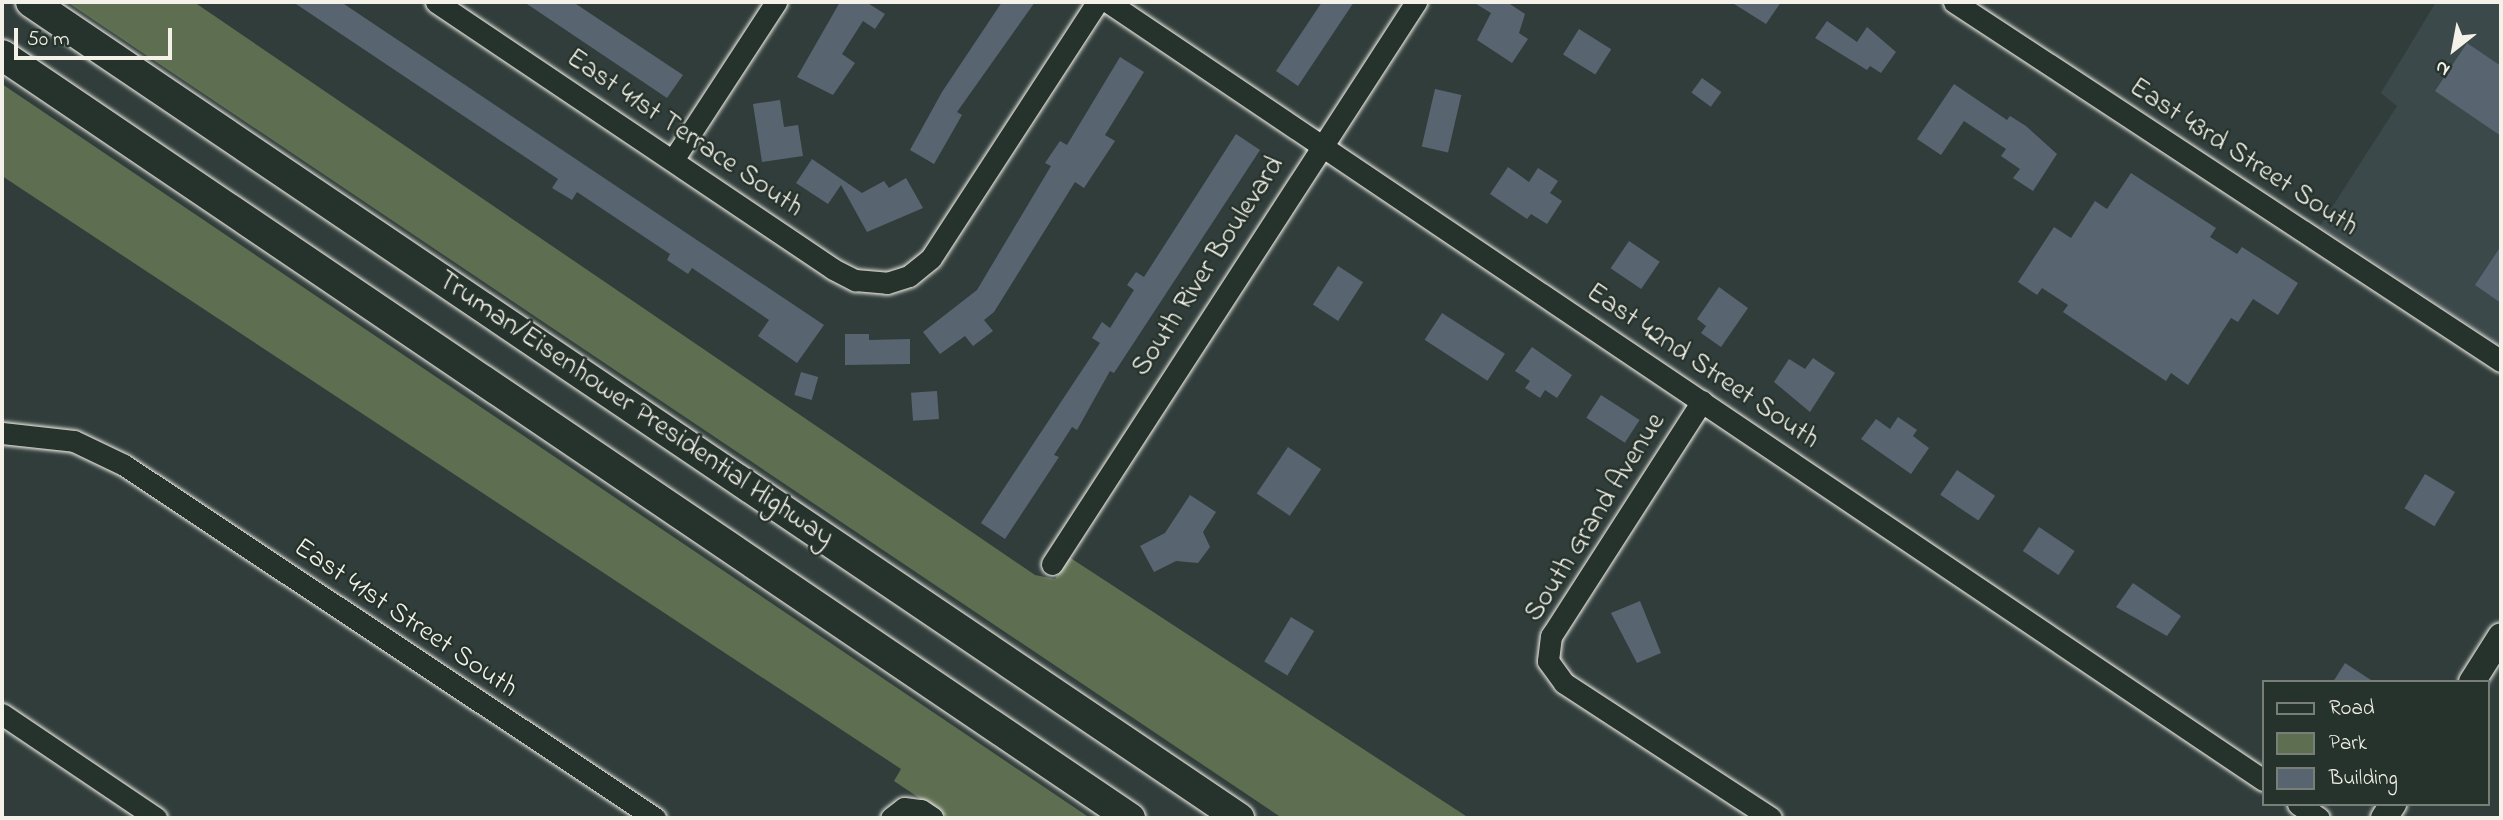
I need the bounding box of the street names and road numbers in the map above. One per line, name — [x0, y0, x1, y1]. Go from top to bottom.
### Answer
street label: East 41st Terrace South — [559, 42, 809, 226]
street label: East 43rd Street South — [2122, 71, 2364, 245]
street label: South River Boulevard — [1125, 151, 1293, 383]
street label: Truman/Eisenhower Presidential Highway — [431, 264, 839, 556]
street label: East 42nd Street South — [1579, 277, 1825, 457]
street label: South Grand Avenue — [1518, 407, 1674, 629]
street label: East 41st Street South — [287, 532, 523, 706]

